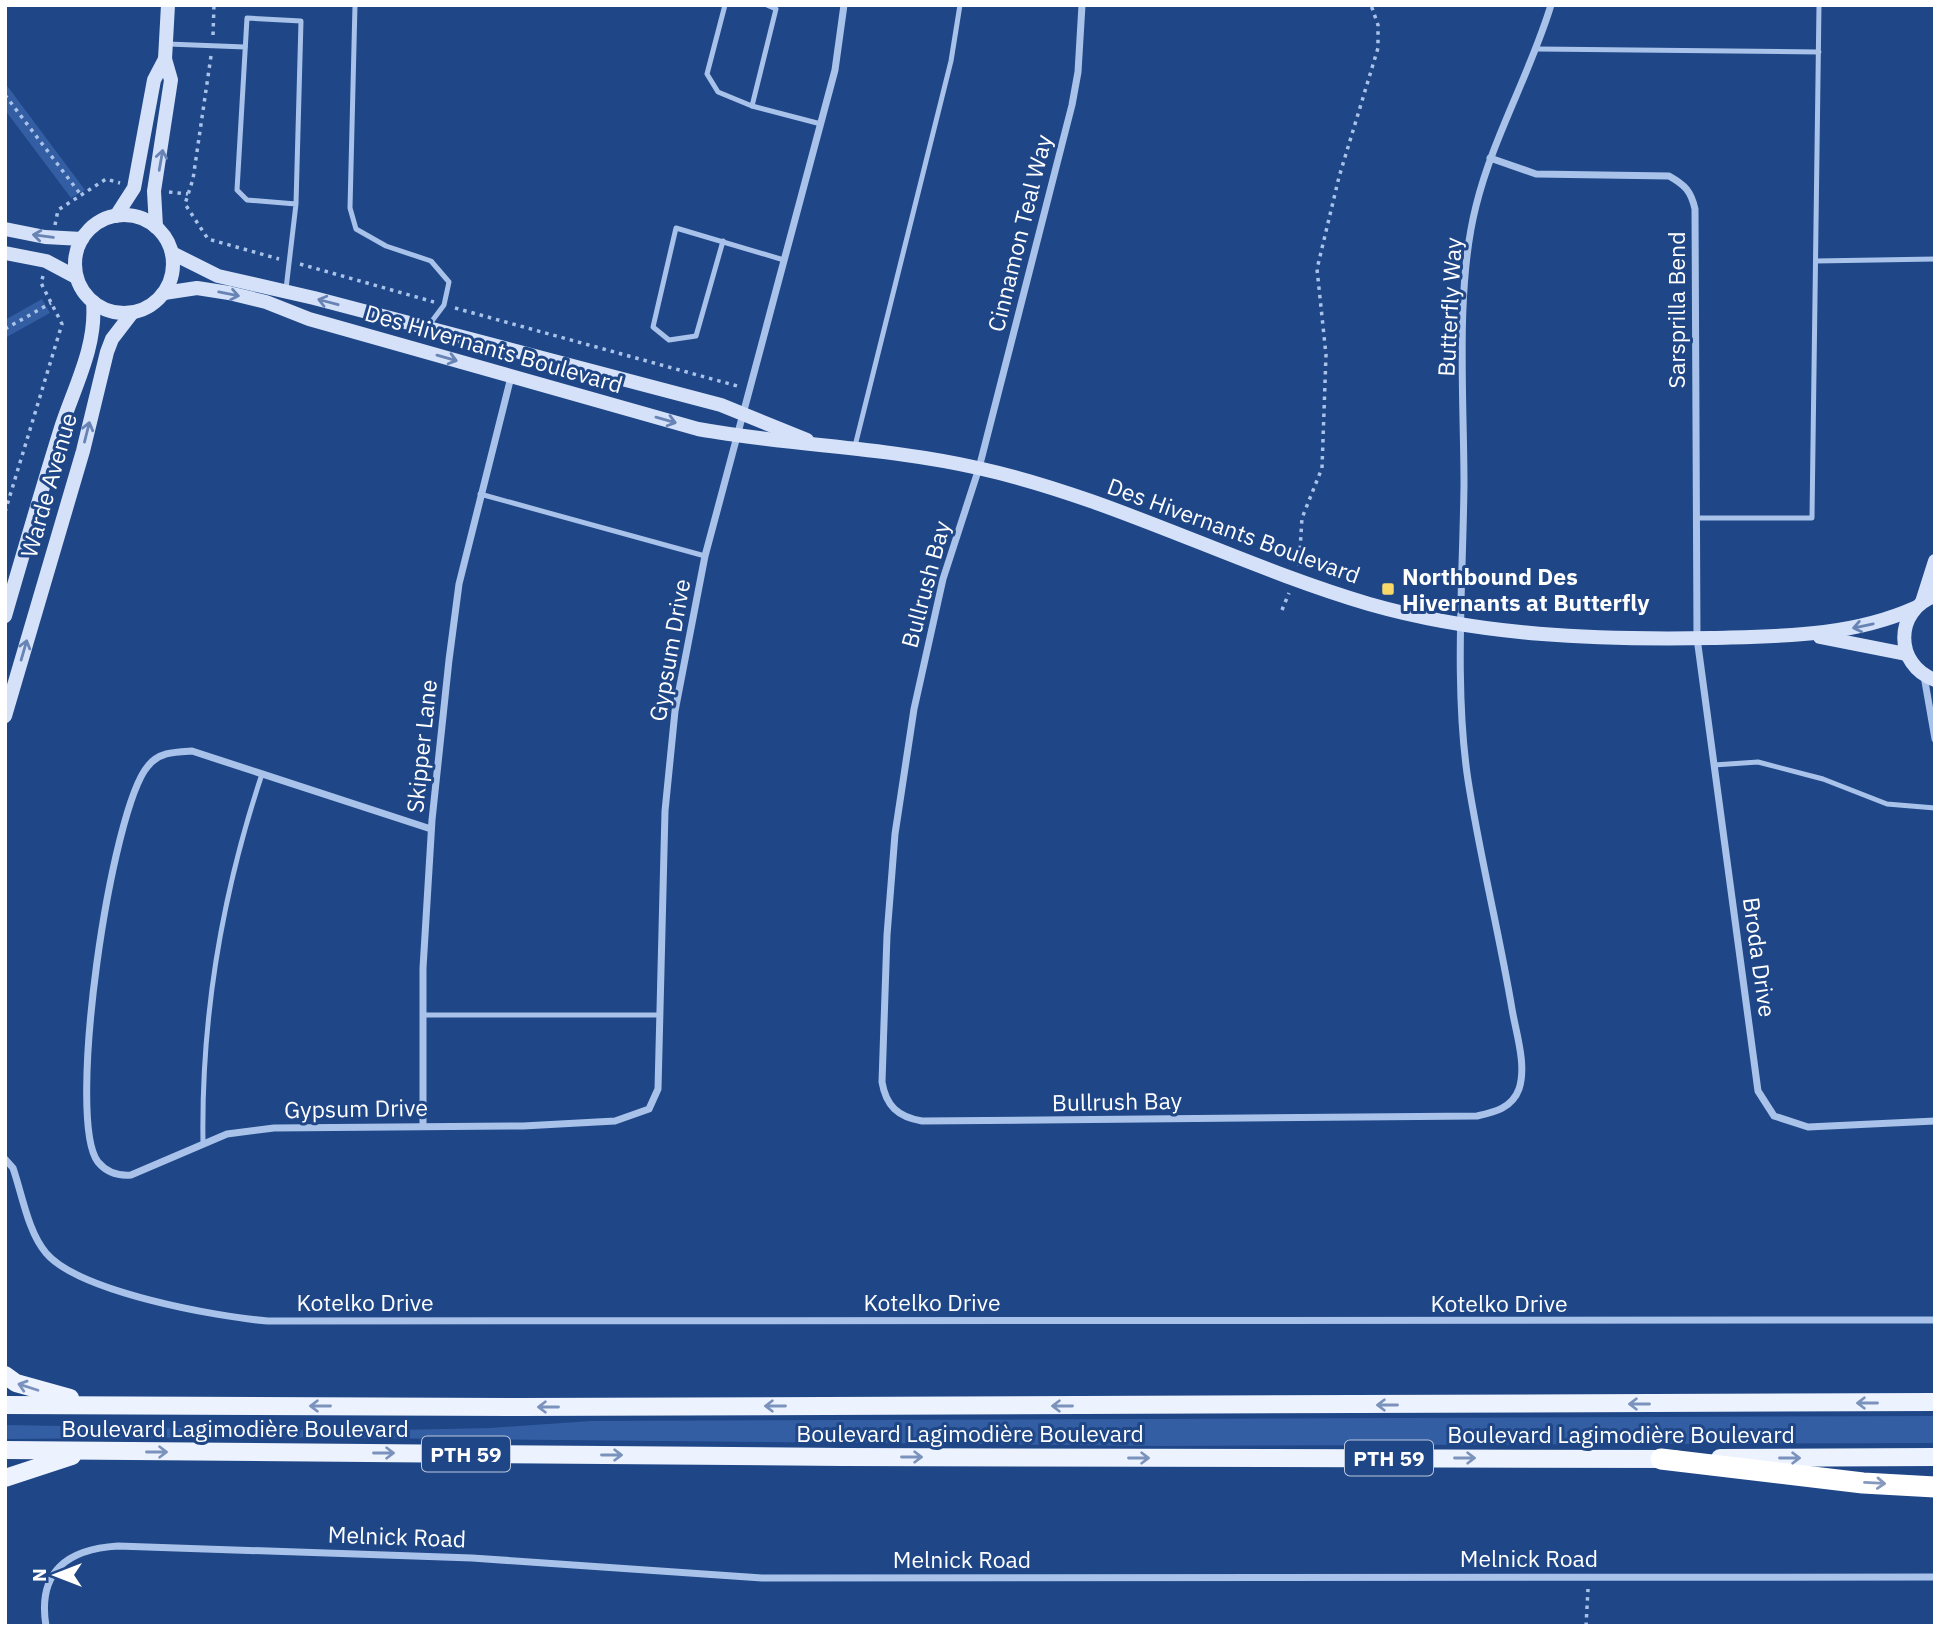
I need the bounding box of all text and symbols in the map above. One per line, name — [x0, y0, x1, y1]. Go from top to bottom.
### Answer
street label: Cinnamon Teal Way — [980, 131, 1058, 335]
one-way arrow — [155, 149, 168, 171]
one-way arrow — [32, 230, 55, 243]
street label: Sarsprilla Bend — [1661, 232, 1691, 388]
street label: Butterfly Way — [1430, 236, 1468, 377]
one-way arrow — [217, 287, 240, 301]
one-way arrow — [317, 295, 340, 308]
street label: Des Hivernants Boulevard — [362, 297, 626, 399]
one-way arrow — [435, 353, 457, 366]
street label: Warde Avenue — [13, 409, 83, 561]
one-way arrow — [654, 415, 676, 428]
one-way arrow — [81, 421, 94, 444]
street label: Des Hivernants Boulevard — [1104, 470, 1364, 590]
street label: Bullrush Bay — [894, 517, 956, 651]
place label: Northbound Des Hivernants at Butterfly — [1402, 561, 1650, 617]
street label: Gypsum Drive — [642, 577, 696, 723]
marker: Northbound Des Hivernants at Butterfly — [1380, 581, 1396, 597]
one-way arrow — [1852, 620, 1875, 634]
one-way arrow — [19, 640, 32, 662]
street label: Skipper Lane — [399, 678, 443, 814]
street label: Broda Drive — [1737, 895, 1783, 1019]
street label: Bullrush Bay — [1052, 1085, 1183, 1117]
street label: Gypsum Drive — [284, 1092, 428, 1124]
street label: Kotelko Drive — [296, 1287, 434, 1317]
street label: Kotelko Drive — [863, 1287, 1001, 1317]
street label: Kotelko Drive — [1430, 1288, 1568, 1318]
one-way arrow — [18, 1380, 40, 1392]
one-way arrow — [1855, 1396, 1878, 1409]
one-way arrow — [1628, 1397, 1651, 1411]
one-way arrow — [1376, 1398, 1399, 1411]
one-way arrow — [309, 1399, 332, 1413]
one-way arrow — [764, 1399, 787, 1413]
one-way arrow — [1050, 1399, 1073, 1413]
one-way arrow — [537, 1400, 560, 1414]
street label: Boulevard Lagimodière Boulevard — [61, 1413, 409, 1443]
street label: Boulevard Lagimodière Boulevard — [796, 1418, 1144, 1448]
street label: Boulevard Lagimodière Boulevard — [1447, 1419, 1795, 1449]
road number: PTH 59 — [422, 1436, 510, 1472]
road number: PTH 59 — [1345, 1440, 1433, 1476]
one-way arrow — [145, 1445, 168, 1458]
one-way arrow — [372, 1447, 395, 1460]
one-way arrow — [600, 1448, 623, 1462]
one-way arrow — [900, 1450, 923, 1464]
one-way arrow — [1127, 1451, 1150, 1465]
one-way arrow — [1453, 1451, 1476, 1465]
one-way arrow — [1778, 1451, 1801, 1465]
one-way arrow — [1863, 1477, 1886, 1490]
street label: Melnick Road — [327, 1519, 467, 1553]
north arrow — [21, 1540, 91, 1610]
street label: Melnick Road — [1460, 1543, 1598, 1573]
street label: Melnick Road — [893, 1544, 1031, 1574]
text: N — [27, 1568, 51, 1582]

